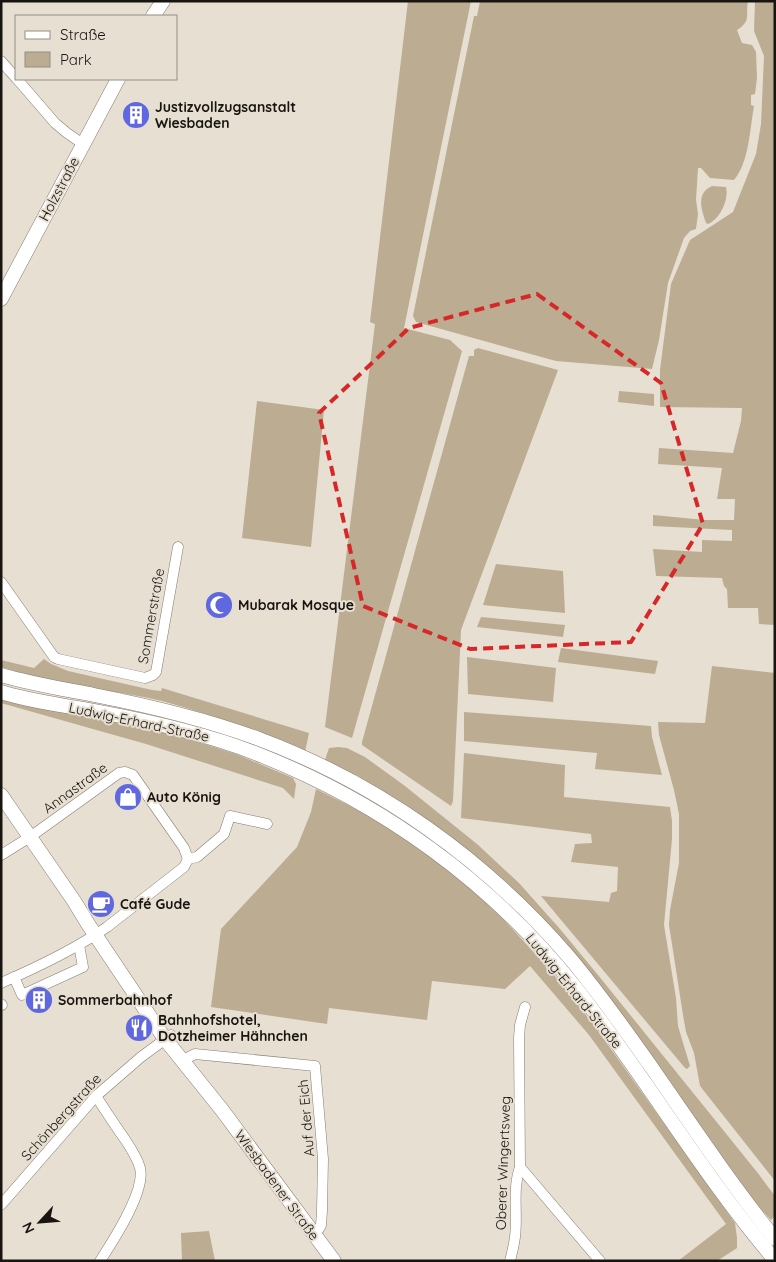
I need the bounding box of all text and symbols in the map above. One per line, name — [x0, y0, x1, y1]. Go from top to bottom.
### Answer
legend — [15, 15, 178, 80]
text: Straße — [60, 25, 106, 44]
text: Park — [60, 50, 92, 69]
place label: Justizvollzugsanstalt Wiesbaden — [155, 98, 296, 132]
building icon: Justizvollzugsanstalt Wiesbaden — [121, 100, 151, 130]
street label: Holzstraße — [35, 154, 83, 224]
street label: Sommerstraße — [134, 567, 168, 665]
mosque icon: Mubarak Mosque — [204, 590, 234, 620]
place label: Mubarak Mosque — [238, 596, 354, 614]
street label: Ludwig-Erhard-Straße — [67, 698, 211, 746]
street label: Annastraße — [39, 759, 111, 817]
shop icon: Auto König — [113, 782, 143, 812]
place label: Auto König — [147, 788, 221, 806]
cafe icon: Café Gude — [86, 889, 116, 919]
place label: Café Gude — [120, 895, 190, 913]
street label: Ludwig-Erhard-Straße — [522, 930, 626, 1052]
building icon: Sommerbahnhof — [24, 985, 54, 1015]
place label: Sommerbahnhof — [58, 991, 173, 1009]
place label: Bahnhofshotel, Dotzheimer Hähnchen — [158, 1011, 308, 1045]
restaurant icon: Bahnhofshotel, Dotzheimer Hähnchen — [124, 1013, 154, 1043]
street label: Schönbergstraße — [17, 1070, 105, 1164]
street label: Auf der Eich — [294, 1079, 318, 1157]
street label: Oberer Wingertsweg — [492, 1096, 514, 1230]
street label: Wiesbadener Straße — [231, 1126, 323, 1244]
north arrow — [15, 1197, 65, 1247]
text: N — [18, 1219, 39, 1236]

